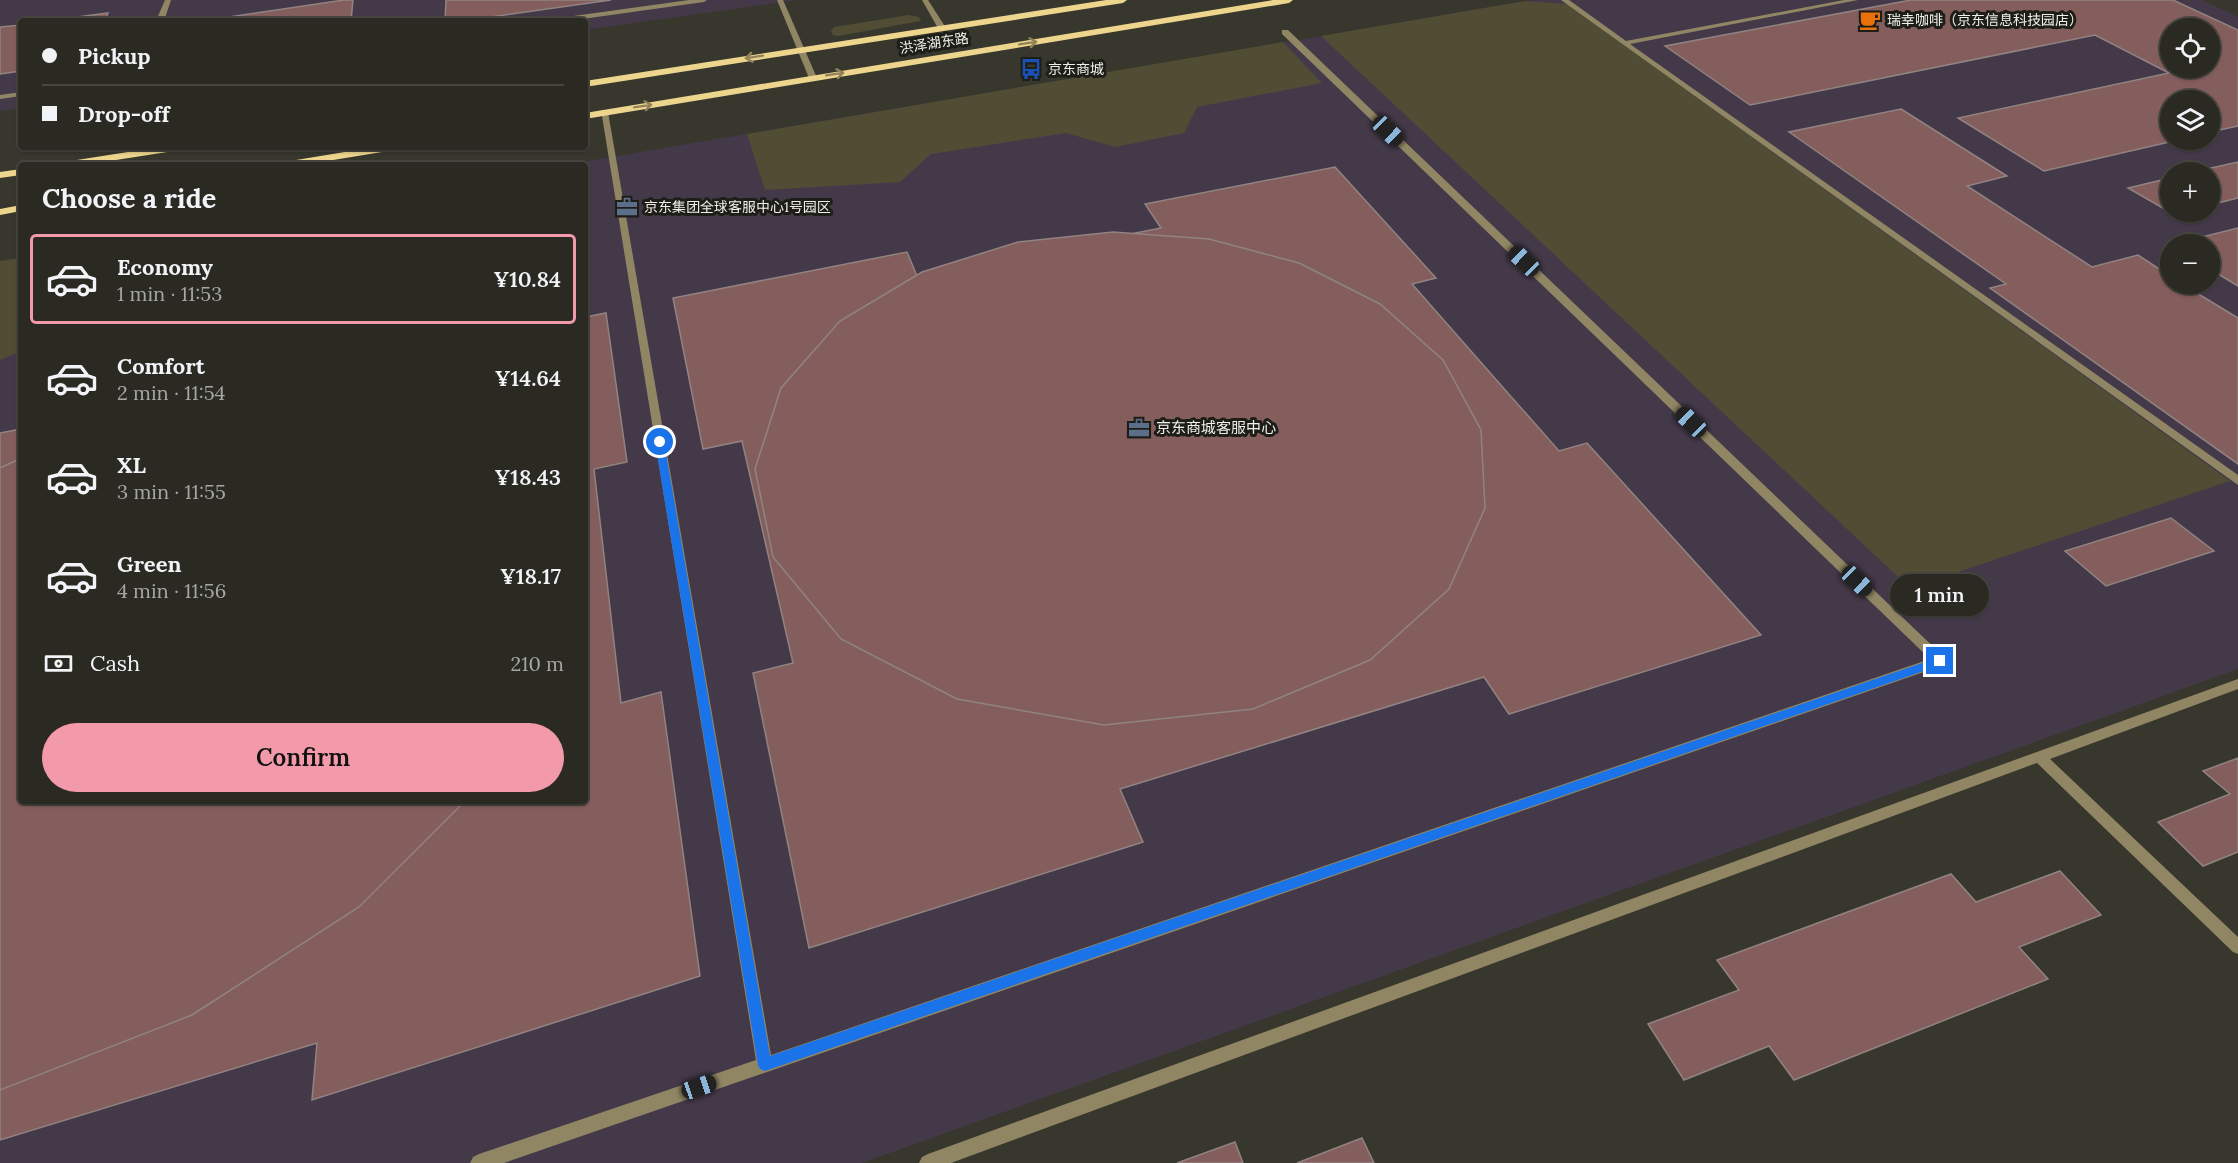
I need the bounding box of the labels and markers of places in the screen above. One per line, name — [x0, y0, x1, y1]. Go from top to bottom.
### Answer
cafe icon: 瑞幸咖啡（京东信息科技园店） — [1858, 8, 1882, 32]
place label: 瑞幸咖啡（京东信息科技园店） — [1887, 11, 2083, 29]
bus stop icon: 京东商城 — [1019, 57, 1043, 81]
place label: 京东商城 — [1048, 60, 1104, 78]
office icon: 京东集团全球客服中心1号园区 — [615, 195, 639, 219]
place label: 京东集团全球客服中心1号园区 — [644, 198, 831, 216]
office icon: 京东商城客服中心 — [1127, 416, 1151, 440]
place label: 京东商城客服中心 — [1156, 418, 1276, 437]

